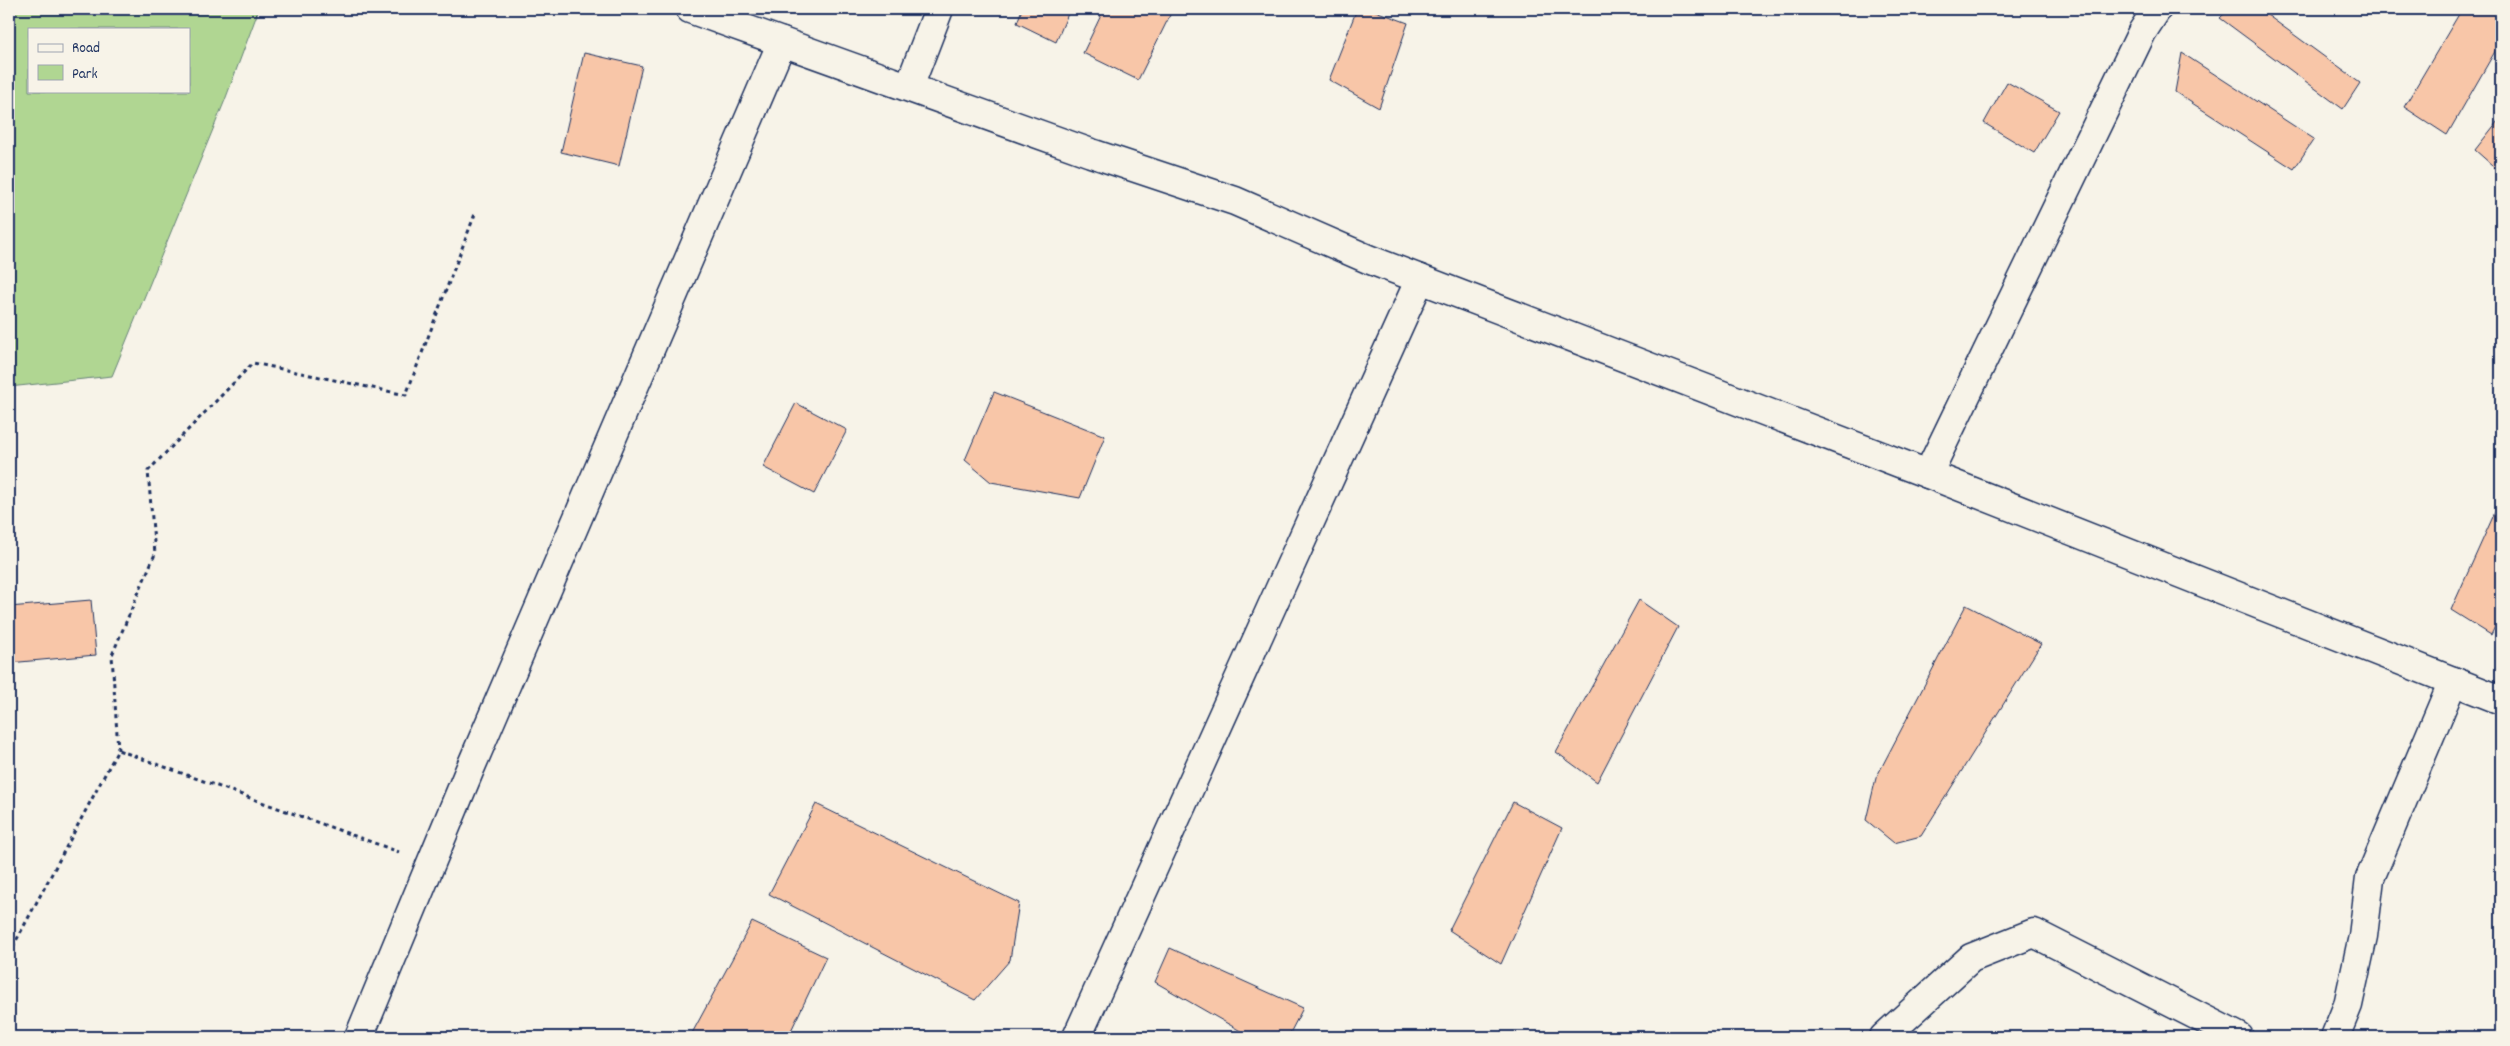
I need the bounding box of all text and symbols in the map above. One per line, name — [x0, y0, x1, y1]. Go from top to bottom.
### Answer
legend — [28, 28, 190, 92]
text: Road — [72, 38, 100, 60]
text: Park — [72, 64, 98, 86]

